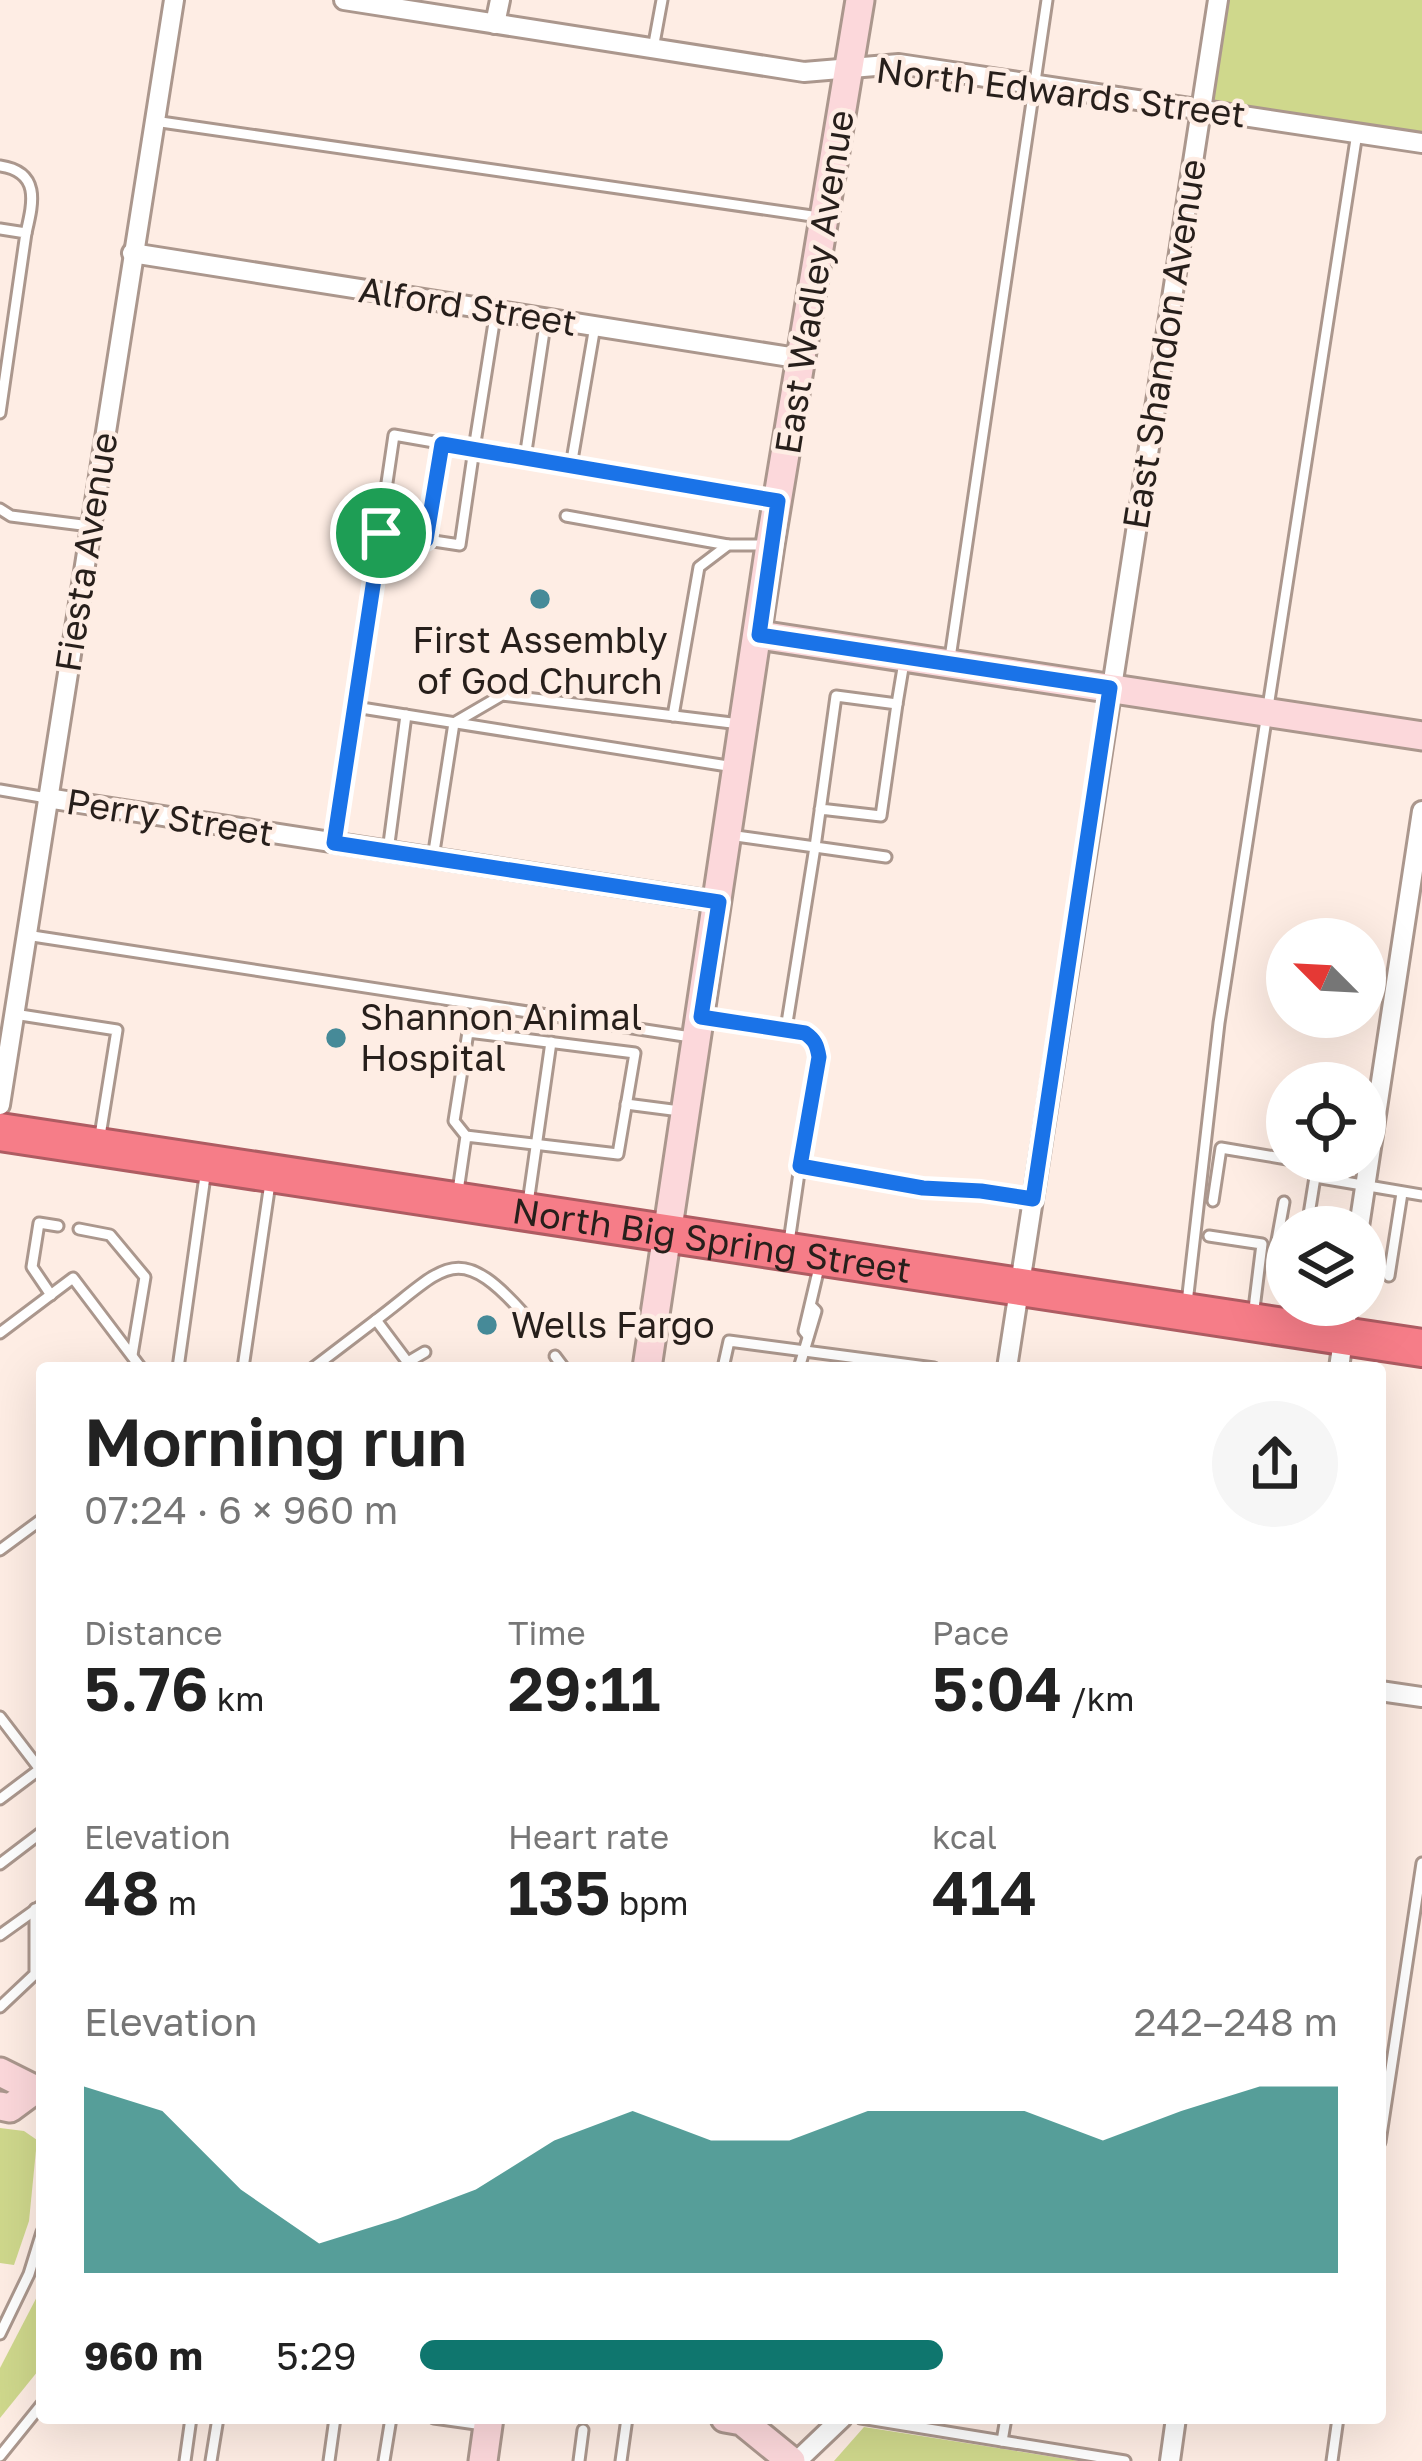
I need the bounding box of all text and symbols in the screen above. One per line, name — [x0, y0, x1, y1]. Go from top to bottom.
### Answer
street label: North Edwards Street — [874, 47, 1248, 136]
street label: East Wadley Avenue — [765, 107, 862, 457]
street label: East Shandon Avenue — [1113, 156, 1214, 532]
street label: Alford Street — [356, 267, 580, 344]
street label: Fiesta Avenue — [45, 429, 126, 675]
pin — [330, 482, 432, 584]
icon: arrive — [348, 500, 414, 566]
marker: First Assembly of God Church — [527, 586, 553, 612]
place label: First Assembly of God Church — [412, 618, 668, 702]
street label: Perry Street — [64, 779, 277, 854]
north arrow — [1266, 918, 1386, 1038]
map controls — [1266, 918, 1386, 1326]
place label: Shannon Animal Hospital — [360, 995, 642, 1079]
marker: Shannon Animal Hospital — [323, 1025, 349, 1051]
button: locate — [1266, 1062, 1386, 1182]
street label: North Big Spring Street — [509, 1188, 914, 1291]
button: layers — [1266, 1206, 1386, 1326]
place label: Wells Fargo — [511, 1303, 715, 1346]
marker: Wells Fargo — [474, 1312, 500, 1338]
text: Morning run — [84, 1401, 467, 1481]
button: share — [1212, 1401, 1338, 1527]
text: 07:24 · 6 × 960 m — [84, 1486, 398, 1533]
text: Distance — [84, 1613, 223, 1652]
text: Time — [508, 1613, 586, 1652]
text: Pace — [932, 1613, 1009, 1652]
text: 5.76 — [84, 1652, 208, 1724]
text: 29:11 — [508, 1652, 660, 1724]
text: 5:04 — [932, 1652, 1063, 1724]
text: km — [208, 1679, 265, 1718]
text: /km — [1063, 1679, 1135, 1718]
text: Elevation — [84, 1817, 231, 1856]
text: Heart rate — [508, 1817, 669, 1856]
text: kcal — [932, 1817, 997, 1856]
text: 48 — [84, 1856, 159, 1928]
text: 135 — [508, 1856, 610, 1928]
text: 414 — [932, 1856, 1038, 1928]
text: m — [159, 1883, 197, 1922]
text: bpm — [610, 1883, 688, 1922]
text: Elevation — [84, 1998, 257, 2045]
text: 242–248 m — [1134, 1998, 1338, 2045]
text: 960 m — [84, 2332, 203, 2379]
text: 5:29 — [276, 2332, 357, 2379]

